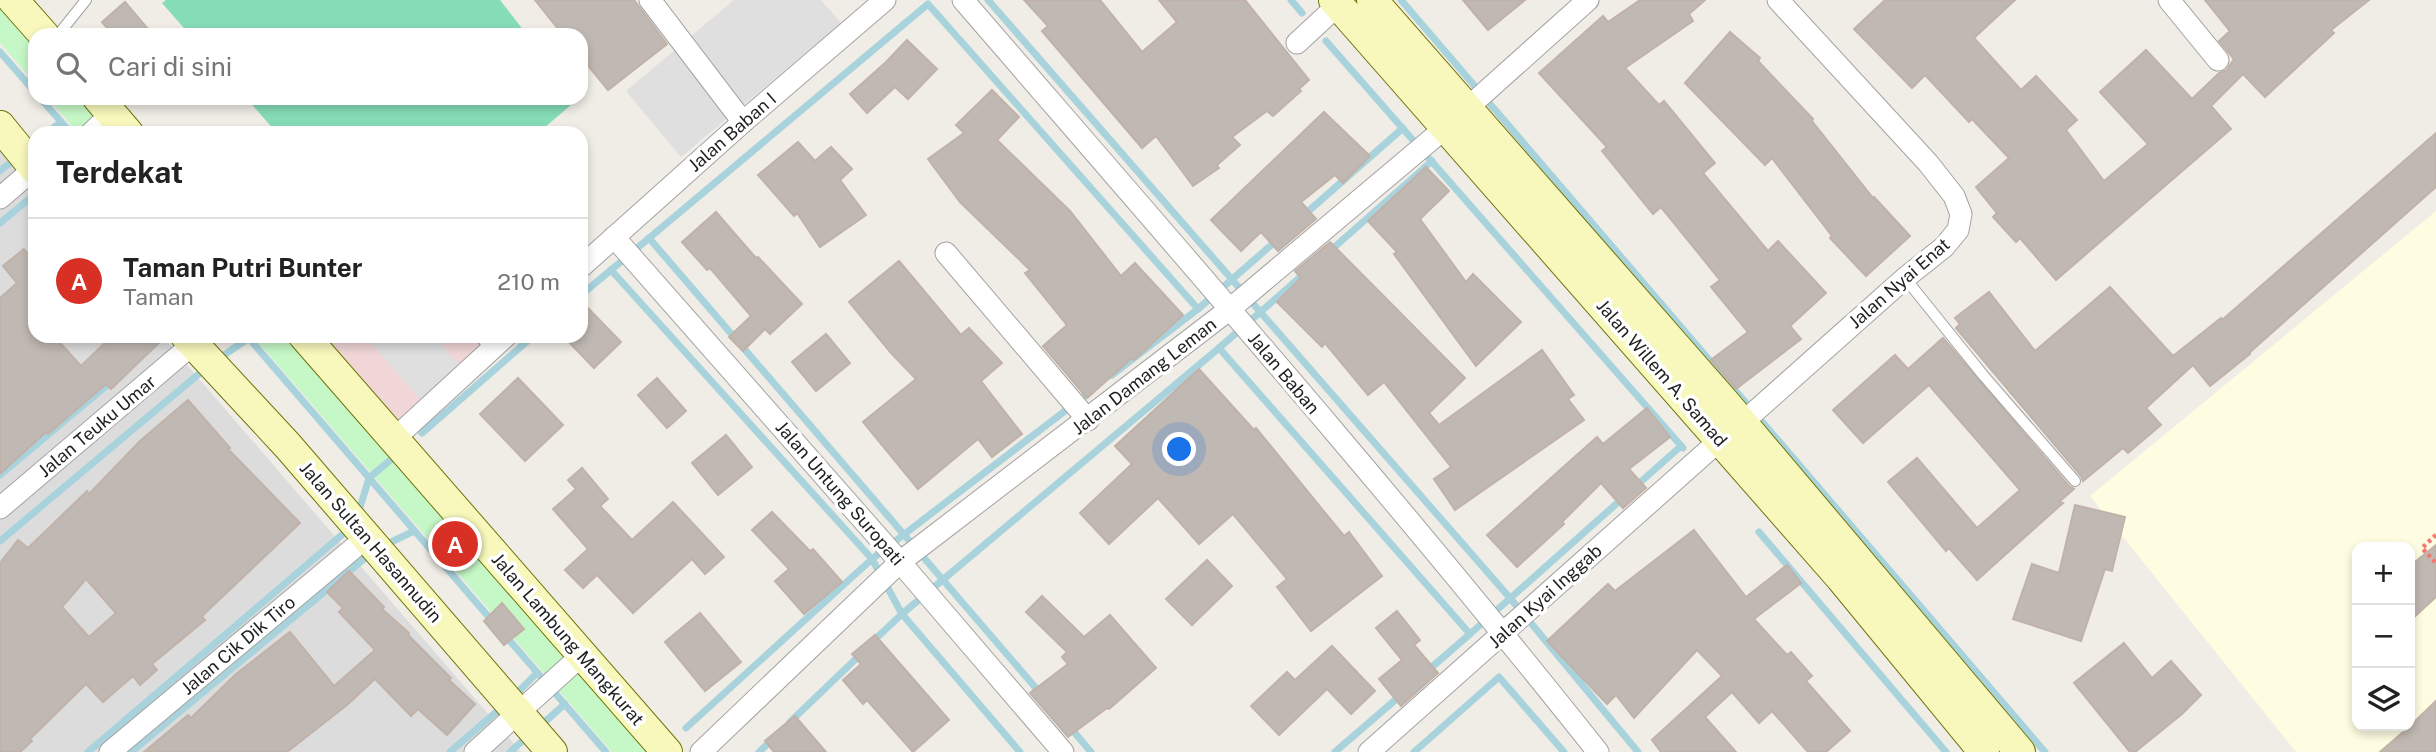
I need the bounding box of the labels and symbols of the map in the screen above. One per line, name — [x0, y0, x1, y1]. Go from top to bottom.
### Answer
street label: Jalan Baban I — [684, 88, 780, 176]
street label: Jalan Nyai Enat — [1844, 234, 1954, 332]
street label: Jalan Willem A. Samad — [1592, 295, 1732, 451]
street label: Jalan Damang Leman — [1068, 313, 1220, 439]
street label: Jalan Baban — [1244, 328, 1324, 418]
street label: Jalan Teuku Umar — [34, 371, 160, 481]
street label: Jalan Untung Suropati — [772, 417, 908, 569]
your location — [1162, 432, 1196, 466]
street label: Jalan Sultan Hasannudin — [296, 457, 446, 627]
pin: A — [432, 518, 478, 570]
street label: Jalan Kyai Inggab — [1484, 540, 1606, 652]
street label: Jalan Lambung Mangkurat — [488, 549, 648, 729]
street label: Jalan Cik Dik Tiro — [177, 591, 299, 699]

